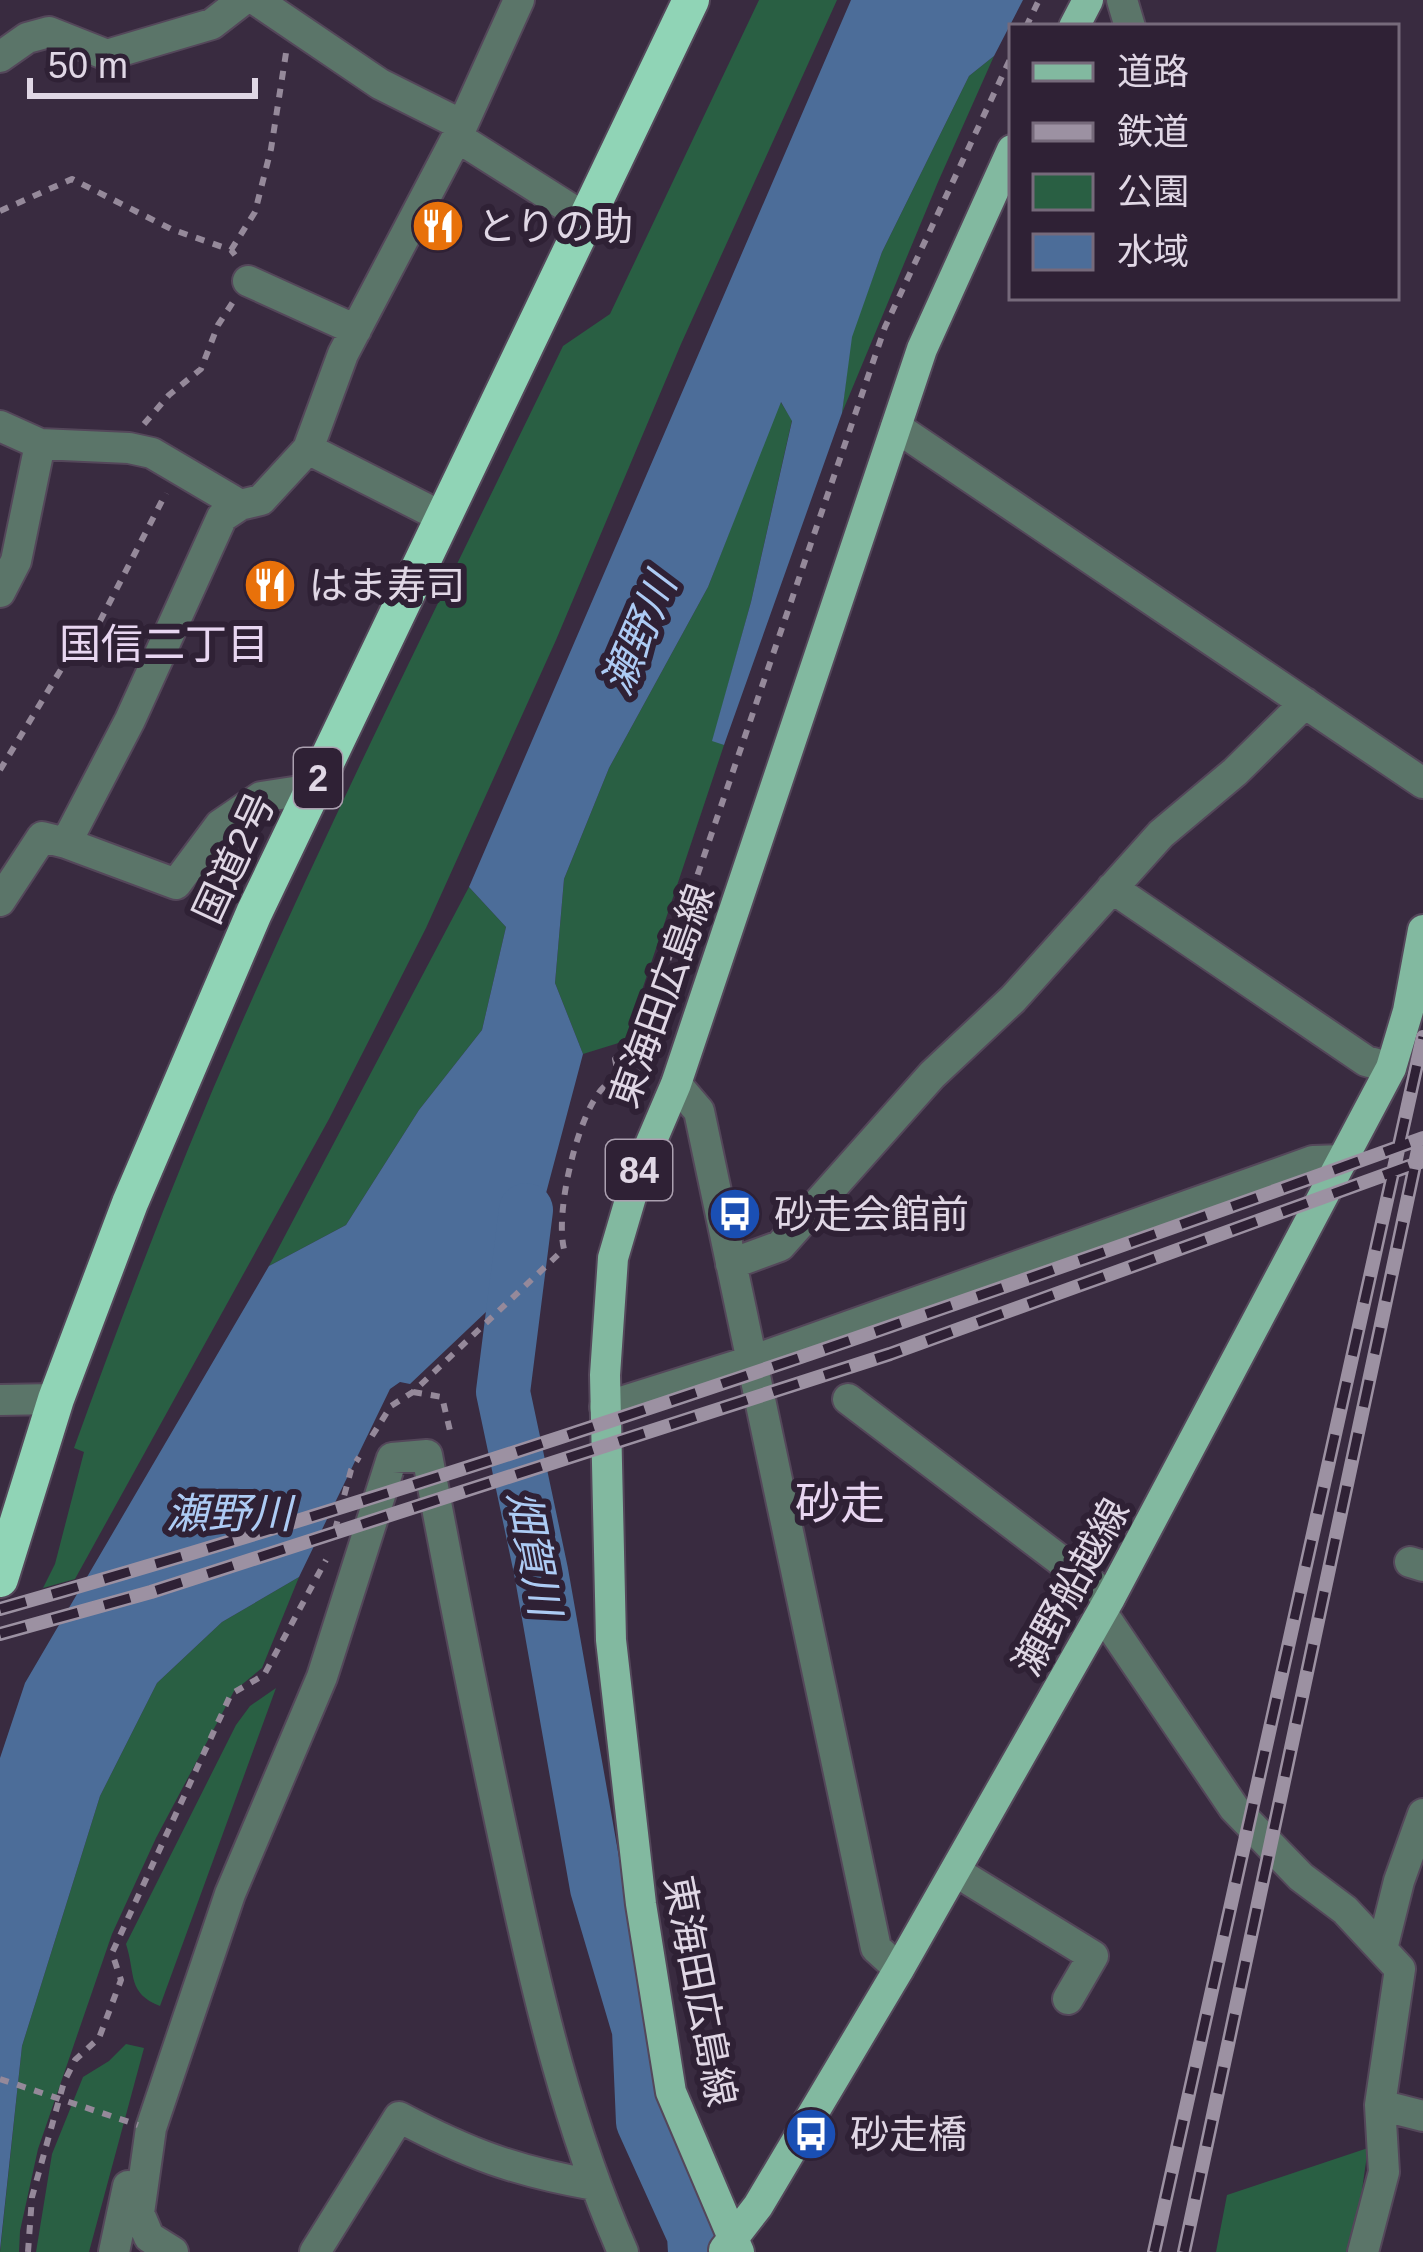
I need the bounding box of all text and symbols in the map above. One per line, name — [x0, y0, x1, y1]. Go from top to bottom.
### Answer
scale bar — [30, 24, 255, 98]
legend — [1009, 24, 1399, 300]
text: 50 m — [48, 45, 128, 86]
text: 道路 — [1117, 51, 1189, 92]
text: 鉄道 — [1117, 111, 1189, 152]
text: 公園 — [1117, 171, 1189, 212]
restaurant icon: とりの助 — [410, 198, 466, 254]
place label: とりの助 — [477, 205, 633, 248]
text: 水域 — [1117, 231, 1189, 272]
restaurant icon: はま寿司 — [242, 557, 298, 613]
water label: 瀬野川 — [593, 563, 687, 701]
place label: はま寿司 — [309, 564, 465, 607]
district label: 国信二丁目 — [59, 621, 269, 668]
road number: 2 — [294, 748, 342, 808]
street label: 国道2号 — [185, 786, 283, 930]
street label: 東海田広島線 — [602, 879, 722, 1113]
road number: 84 — [606, 1140, 672, 1200]
bus stop icon: 砂走会館前 — [707, 1186, 763, 1242]
place label: 砂走会館前 — [774, 1193, 969, 1236]
district label: 砂走 — [795, 1478, 885, 1529]
water label: 畑賀川 — [499, 1487, 570, 1623]
water label: 瀬野川 — [166, 1490, 296, 1537]
street label: 瀬野船越線 — [1005, 1491, 1137, 1683]
street label: 東海田広島線 — [657, 1872, 743, 2110]
bus stop icon: 砂走橋 — [783, 2106, 839, 2162]
place label: 砂走橋 — [850, 2113, 967, 2156]

